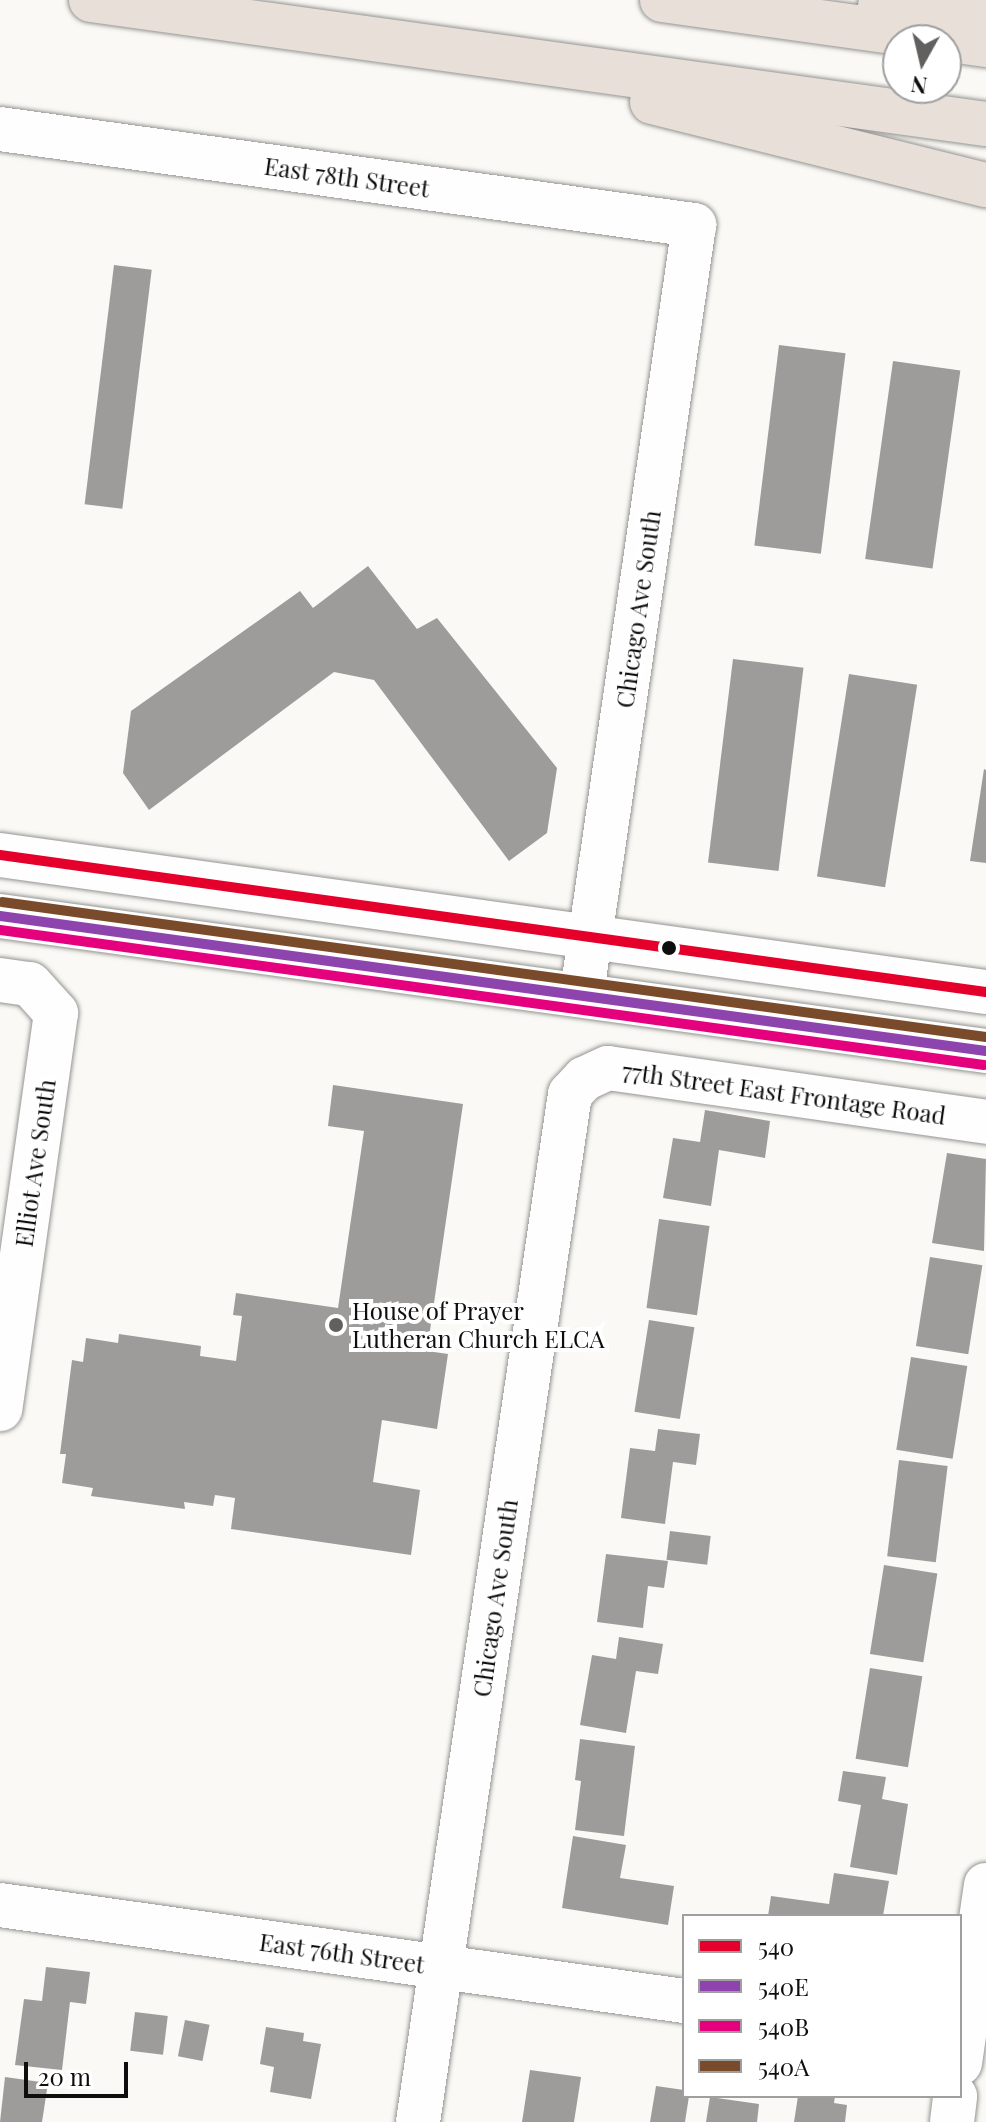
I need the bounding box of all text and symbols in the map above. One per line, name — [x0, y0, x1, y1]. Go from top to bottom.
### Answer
north arrow — [882, 24, 962, 104]
text: N — [909, 70, 929, 102]
street label: East 78th Street — [262, 151, 432, 203]
street label: Chicago Ave South — [610, 508, 666, 710]
unlabelled marker — [661, 940, 677, 956]
street label: 77th Street East Frontage Road — [620, 1056, 948, 1130]
street label: Elliot Ave South — [9, 1077, 61, 1249]
place label: House of Prayer Lutheran Church ELCA — [352, 1297, 605, 1353]
marker: House of Prayer Lutheran Church ELCA — [327, 1316, 345, 1334]
street label: Chicago Ave South — [467, 1497, 523, 1699]
legend — [682, 1914, 962, 2098]
street label: East 76th Street — [257, 1927, 427, 1979]
text: 540 — [758, 1930, 794, 1962]
text: 540E — [758, 1970, 809, 2002]
text: 540B — [758, 2010, 809, 2042]
scale bar — [28, 2046, 132, 2096]
text: 540A — [758, 2050, 809, 2082]
text: 20 m — [38, 2060, 91, 2092]

